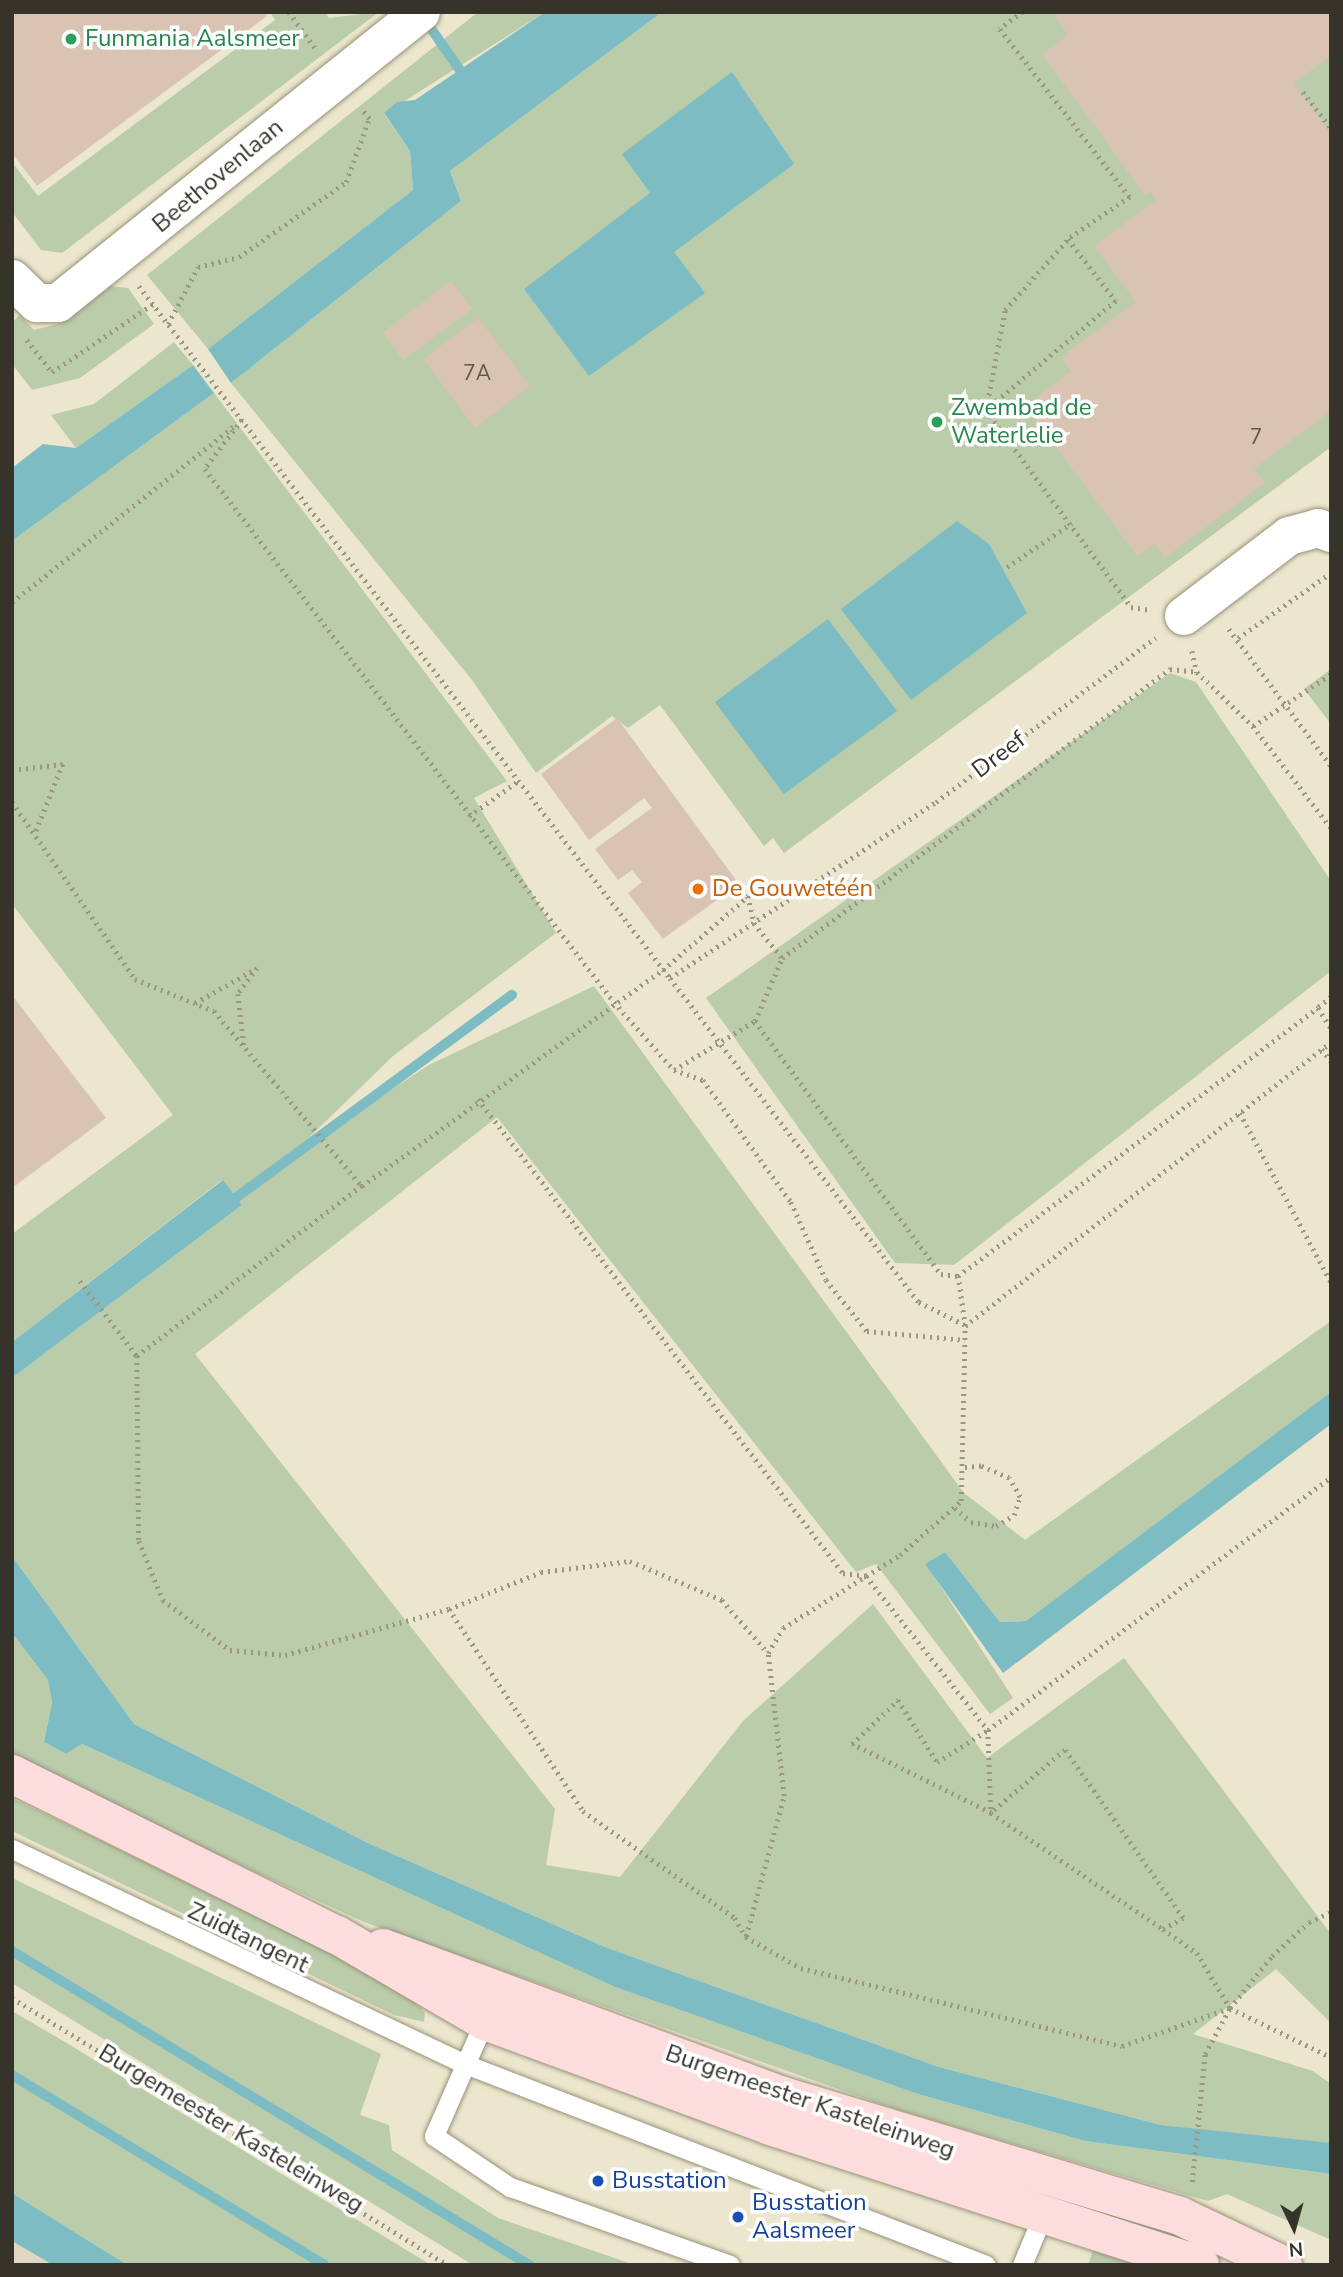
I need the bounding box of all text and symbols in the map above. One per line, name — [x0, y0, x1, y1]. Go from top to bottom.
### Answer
place label: Funmania Aalsmeer — [85, 25, 300, 53]
marker: Funmania Aalsmeer — [63, 31, 79, 47]
street label: Beethovenlaan — [147, 113, 289, 239]
house number: 7A — [463, 360, 491, 386]
place label: Zwembad de Waterlelie — [951, 394, 1091, 450]
marker: Zwembad de Waterlelie — [929, 414, 945, 430]
house number: 7 — [1250, 424, 1262, 450]
street label: Dreef — [966, 726, 1032, 784]
place label: De Gouwetéén — [712, 875, 873, 903]
marker: De Gouwetéén — [690, 881, 706, 897]
street label: Zuidtangent — [183, 1896, 313, 1980]
street label: Burgemeester Kasteleinweg — [93, 2038, 369, 2220]
street label: Burgemeester Kasteleinweg — [662, 2039, 958, 2165]
place label: Busstation — [612, 2167, 727, 2195]
marker: Busstation — [590, 2173, 606, 2189]
place label: Busstation Aalsmeer — [752, 2189, 867, 2245]
north arrow — [1259, 2193, 1329, 2263]
marker: Busstation Aalsmeer — [730, 2209, 746, 2225]
text: N — [1288, 2235, 1304, 2262]

